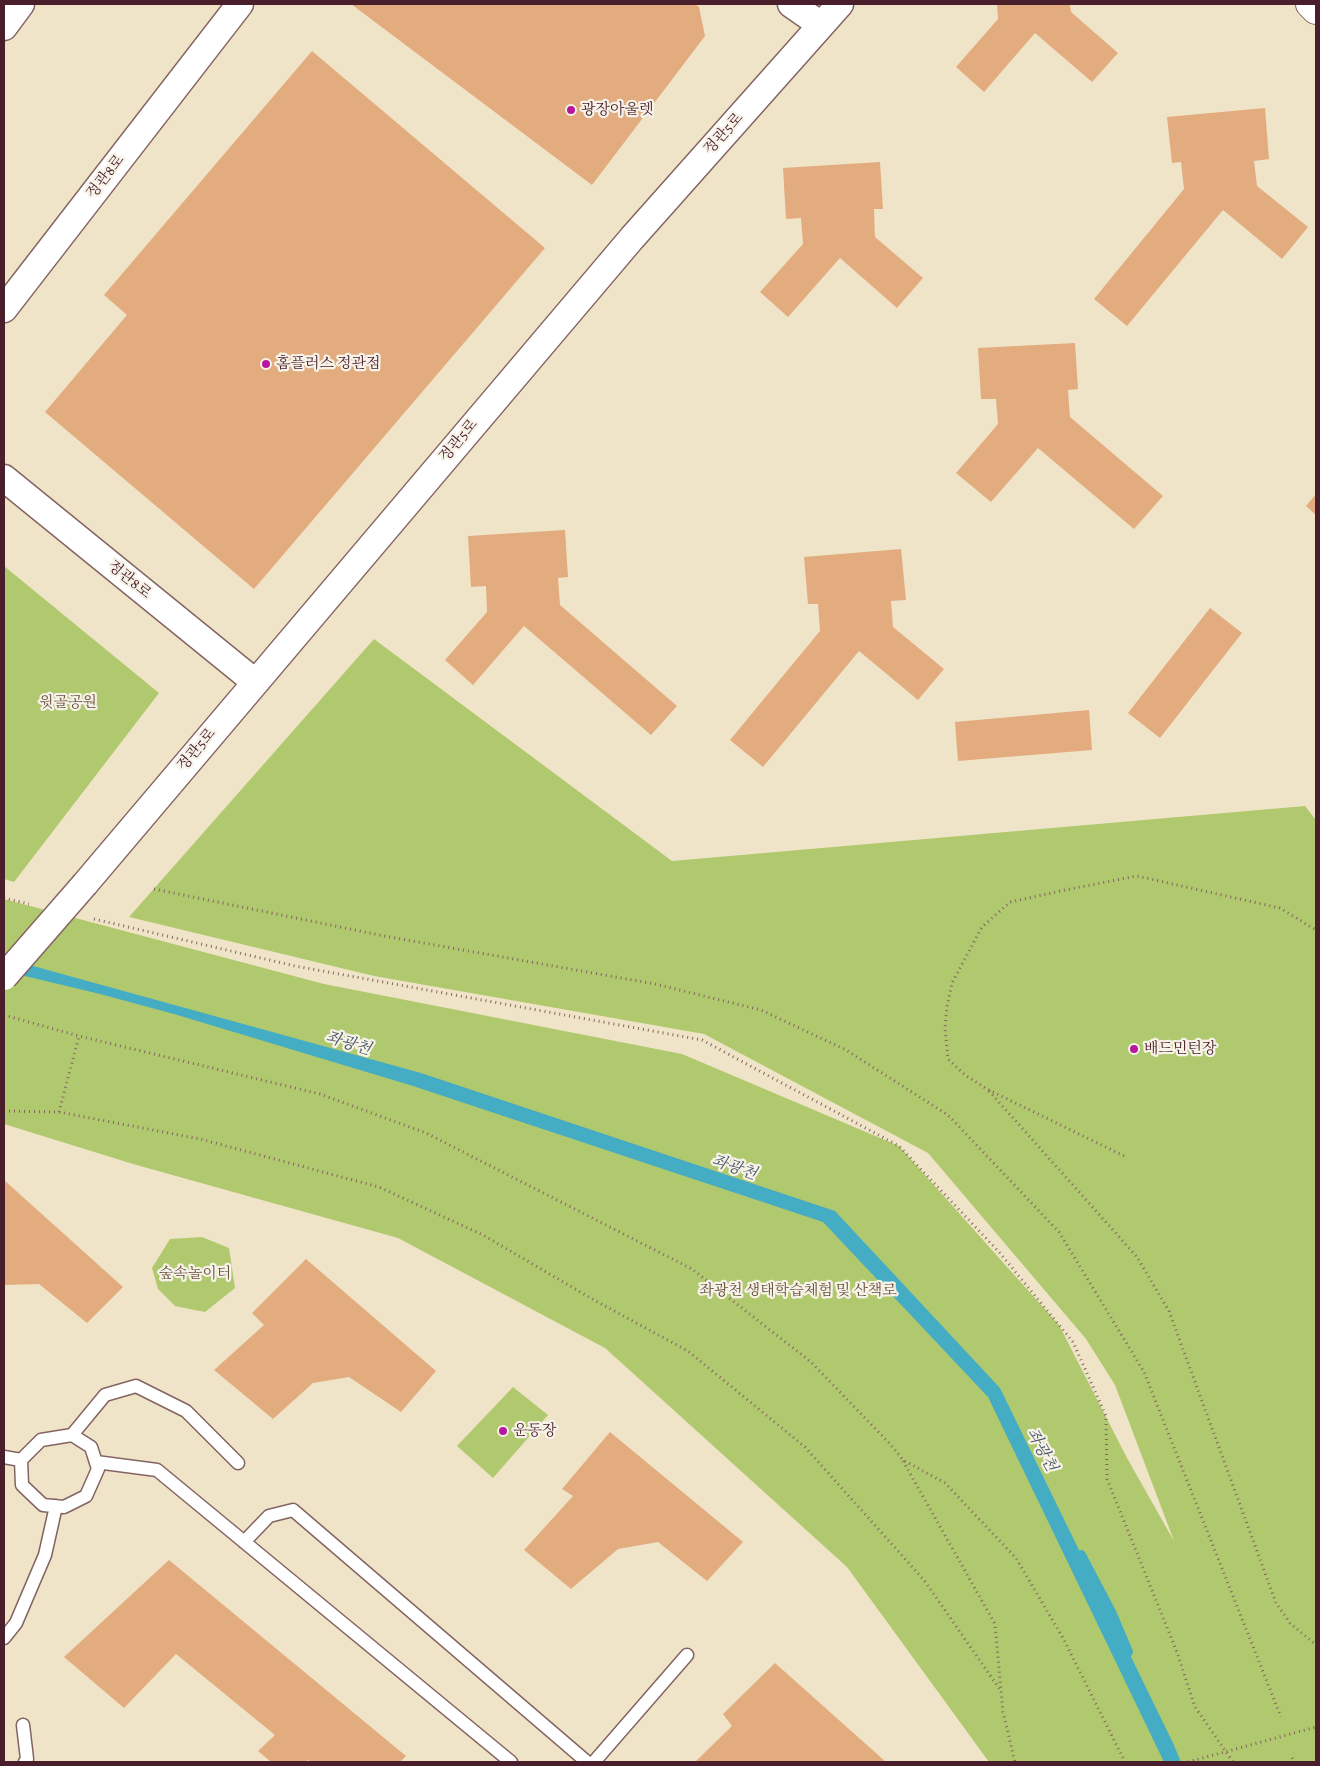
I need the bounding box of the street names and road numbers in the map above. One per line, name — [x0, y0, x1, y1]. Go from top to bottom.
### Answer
street label: 정관5로 — [701, 109, 747, 159]
street label: 정관8로 — [83, 151, 129, 203]
street label: 정관5로 — [436, 416, 482, 466]
street label: 정관8로 — [104, 557, 154, 603]
street label: 정관5로 — [174, 725, 220, 775]

